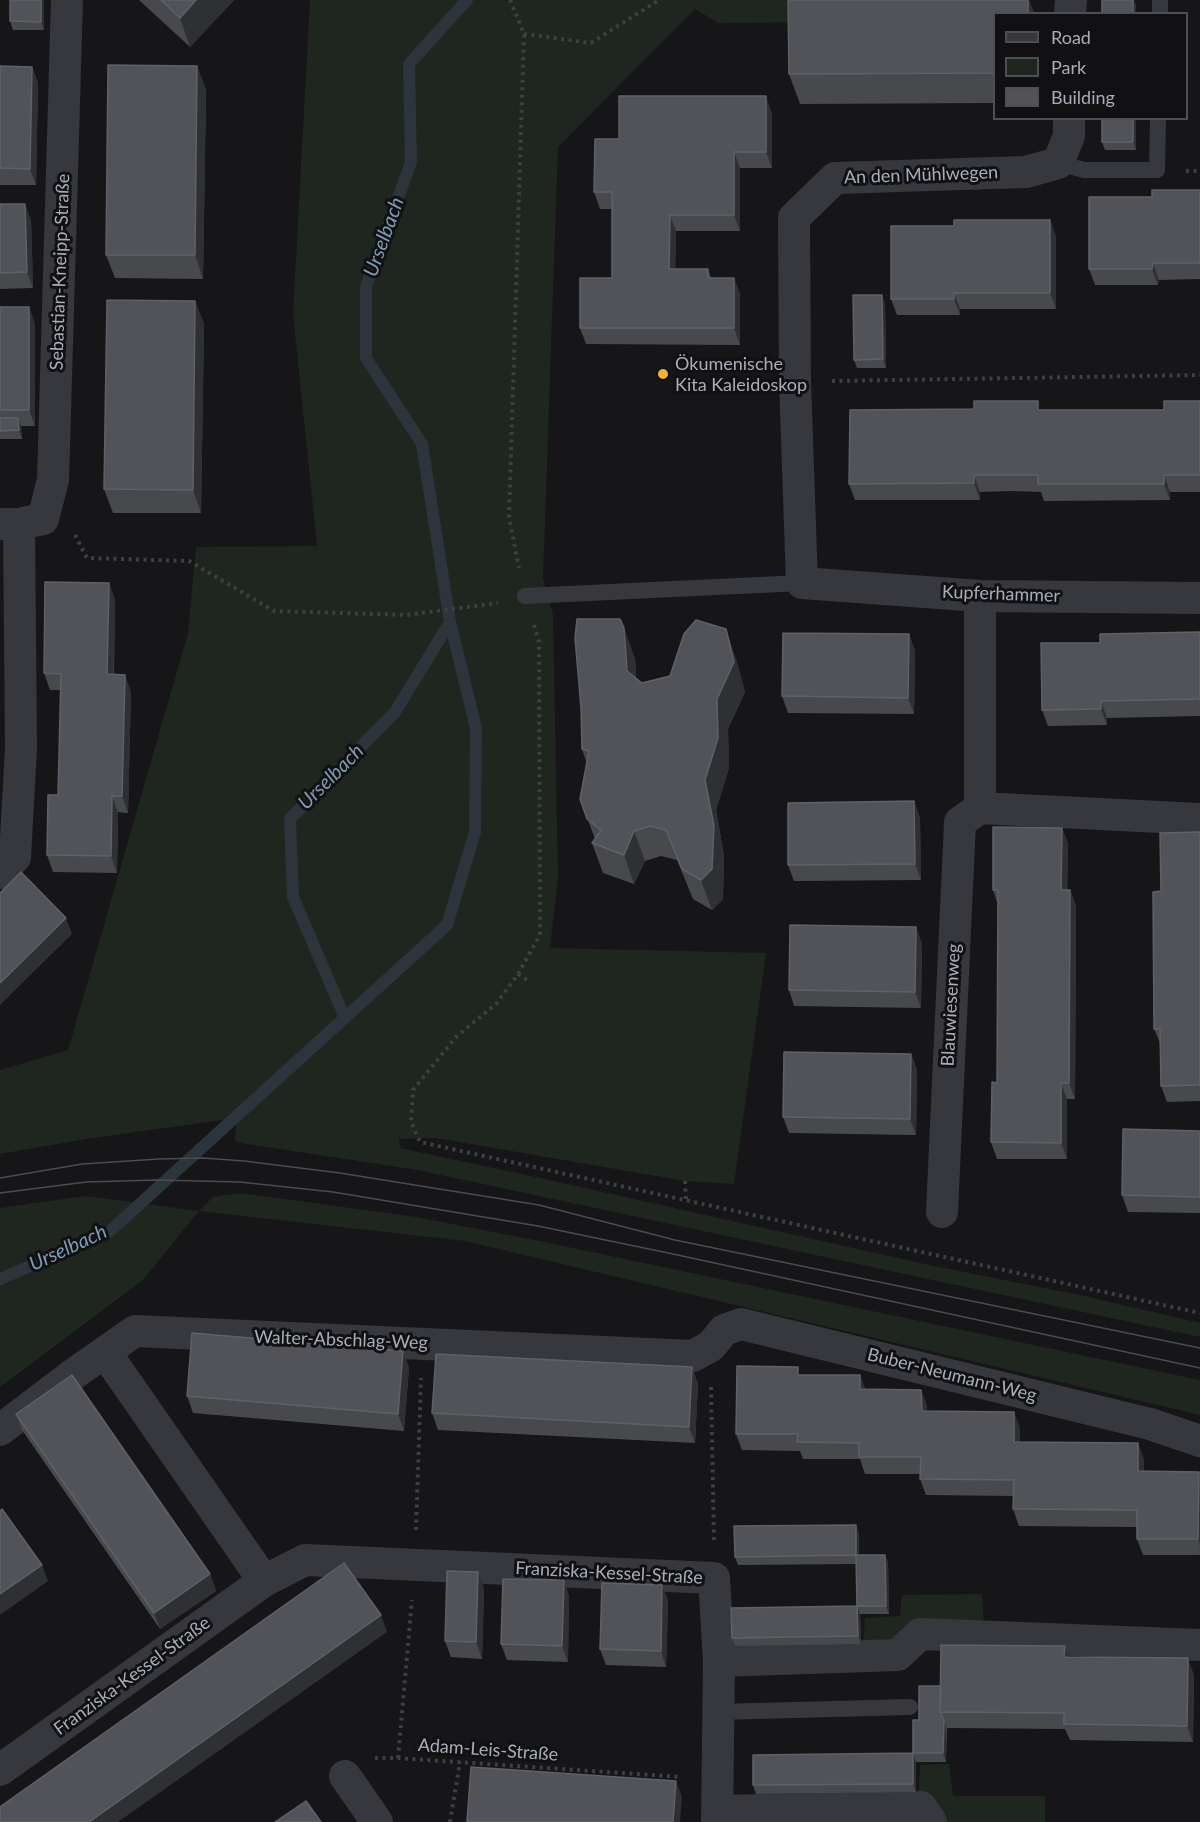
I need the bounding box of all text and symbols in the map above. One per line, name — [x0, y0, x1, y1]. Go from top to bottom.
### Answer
legend — [993, 12, 1188, 120]
text: Road — [1051, 26, 1091, 48]
text: Park — [1051, 56, 1086, 78]
text: Building — [1051, 86, 1115, 108]
street label: An den Mühlwegen — [844, 162, 998, 188]
street label: Sebastian-Kneipp-Straße — [46, 173, 74, 371]
water label: Urselbach — [359, 194, 409, 280]
place label: Ökumenische Kita Kaleidoskop — [675, 353, 807, 395]
marker: Ökumenische Kita Kaleidoskop — [656, 367, 670, 381]
street label: Kupferhammer — [942, 581, 1060, 607]
water label: Urselbach — [293, 739, 369, 815]
street label: Blauwiesenweg — [937, 943, 965, 1067]
water label: Urselbach — [25, 1220, 111, 1276]
street label: Walter-Abschlag-Weg — [254, 1326, 428, 1354]
street label: Buber-Neumann-Weg — [865, 1344, 1039, 1406]
street label: Franziska-Kessel-Straße — [515, 1557, 703, 1589]
street label: Franziska-Kessel-Straße — [50, 1612, 214, 1740]
street label: Adam-Leis-Straße — [417, 1734, 559, 1766]

